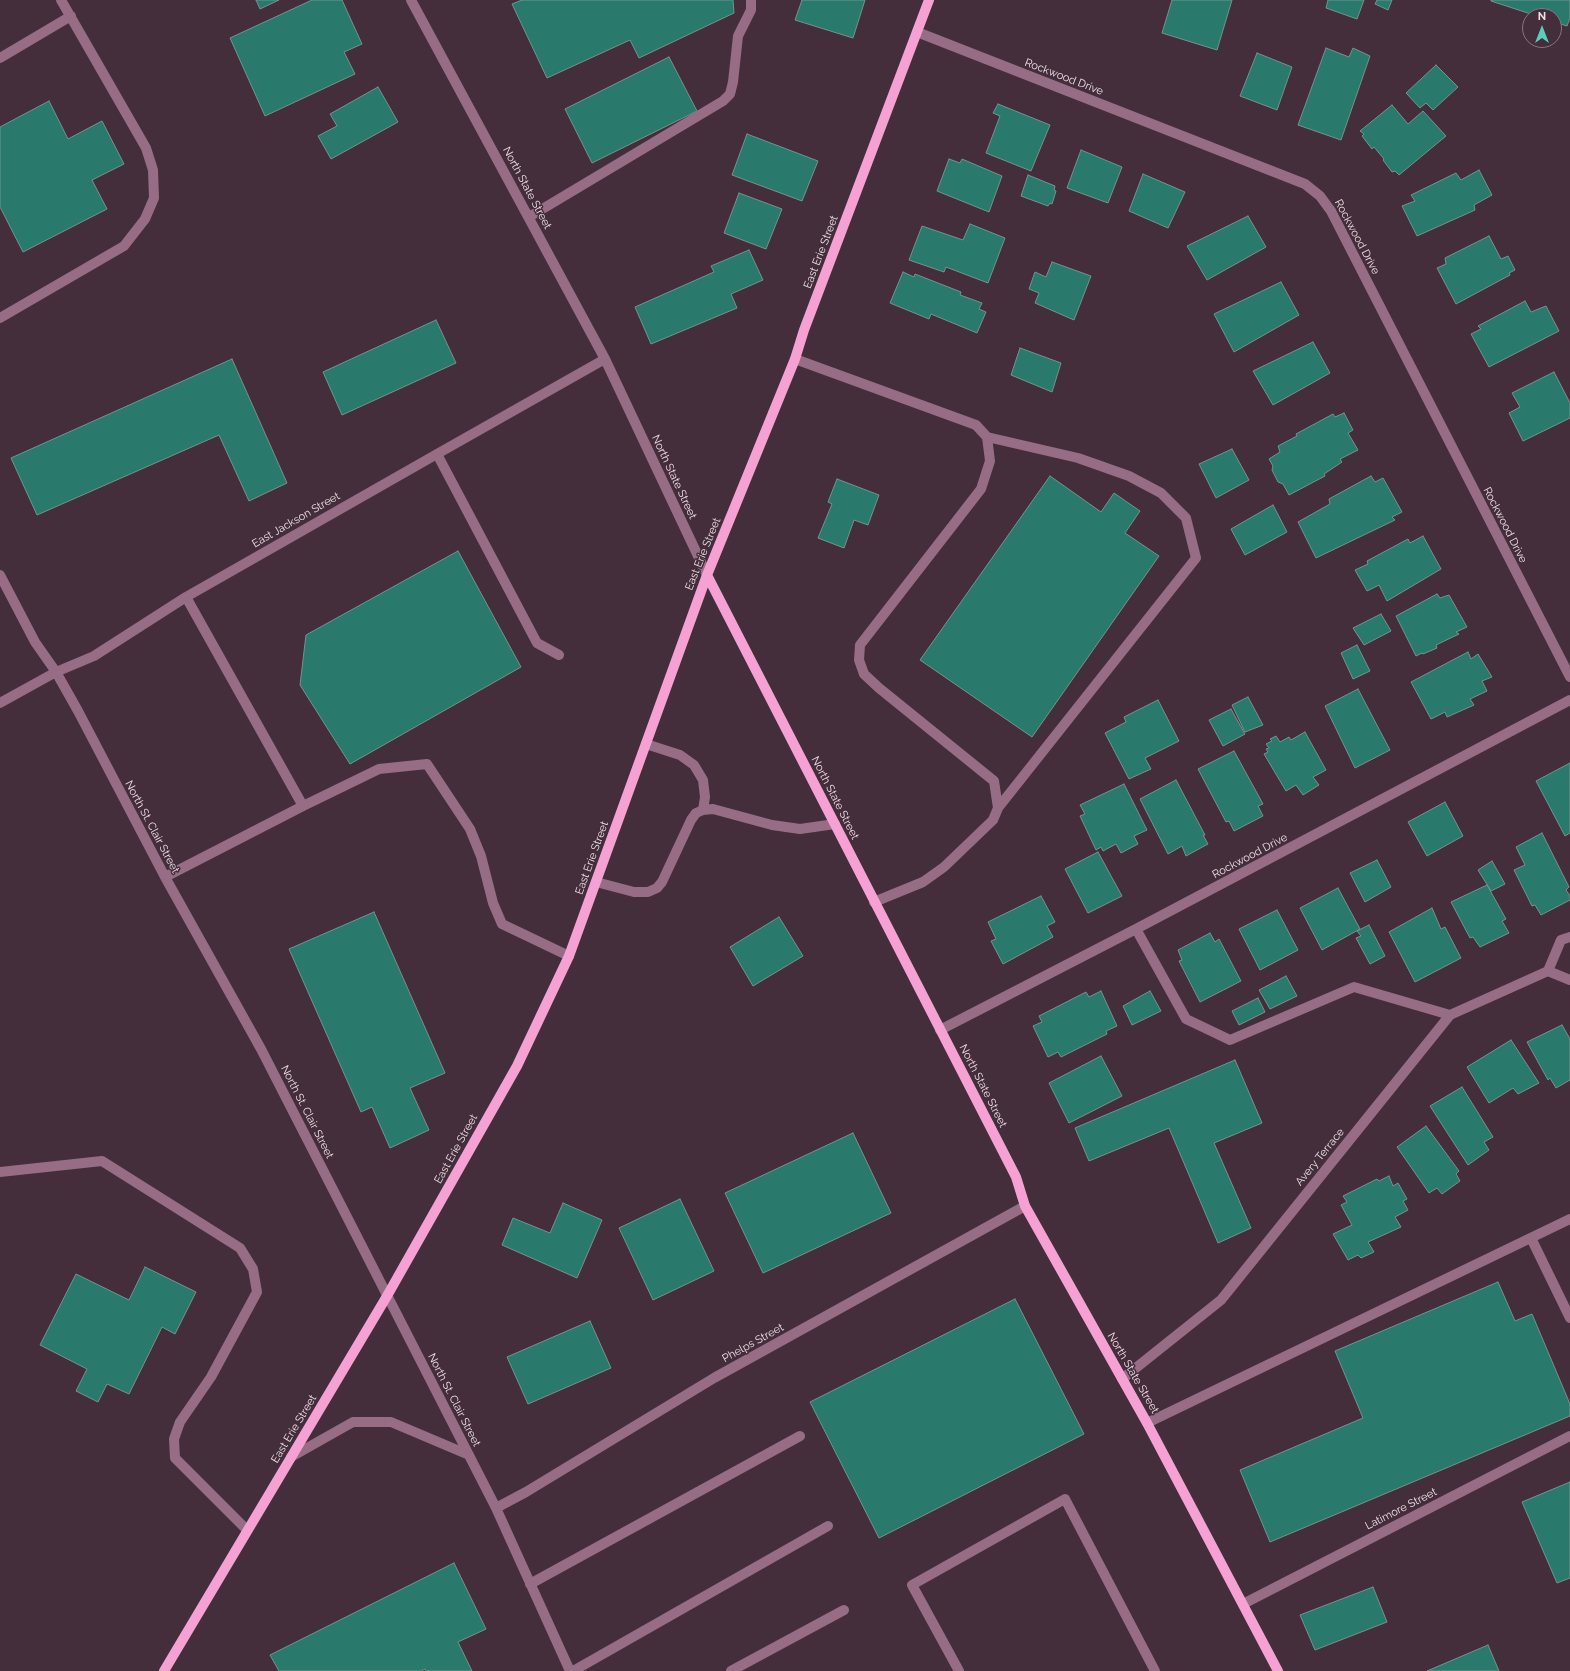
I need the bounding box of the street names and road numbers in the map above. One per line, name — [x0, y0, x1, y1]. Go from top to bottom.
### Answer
street label: Rockwood Drive — [1023, 56, 1105, 98]
street label: North State Street — [500, 145, 554, 231]
street label: Rockwood Drive — [1332, 197, 1382, 277]
street label: East Erie Street — [801, 214, 841, 290]
street label: North State Street — [649, 433, 699, 521]
street label: Rockwood Drive — [1480, 485, 1530, 565]
street label: East Jackson Street — [250, 490, 342, 550]
street label: East Erie Street — [682, 516, 724, 592]
street label: North State Street — [808, 754, 862, 842]
street label: North St. Clair Street — [122, 778, 182, 876]
street label: East Erie Street — [573, 820, 611, 896]
street label: Rockwood Drive — [1210, 831, 1290, 881]
street label: North State Street — [956, 1042, 1010, 1130]
street label: North St. Clair Street — [278, 1063, 336, 1161]
street label: East Erie Street — [432, 1112, 480, 1186]
street label: Avery Terrace — [1293, 1126, 1347, 1188]
street label: Phelps Street — [720, 1321, 786, 1365]
street label: North State Street — [1104, 1330, 1162, 1416]
street label: North St. Clair Street — [425, 1351, 483, 1449]
street label: East Erie Street — [268, 1393, 320, 1465]
street label: Latimore Street — [1363, 1485, 1439, 1533]

